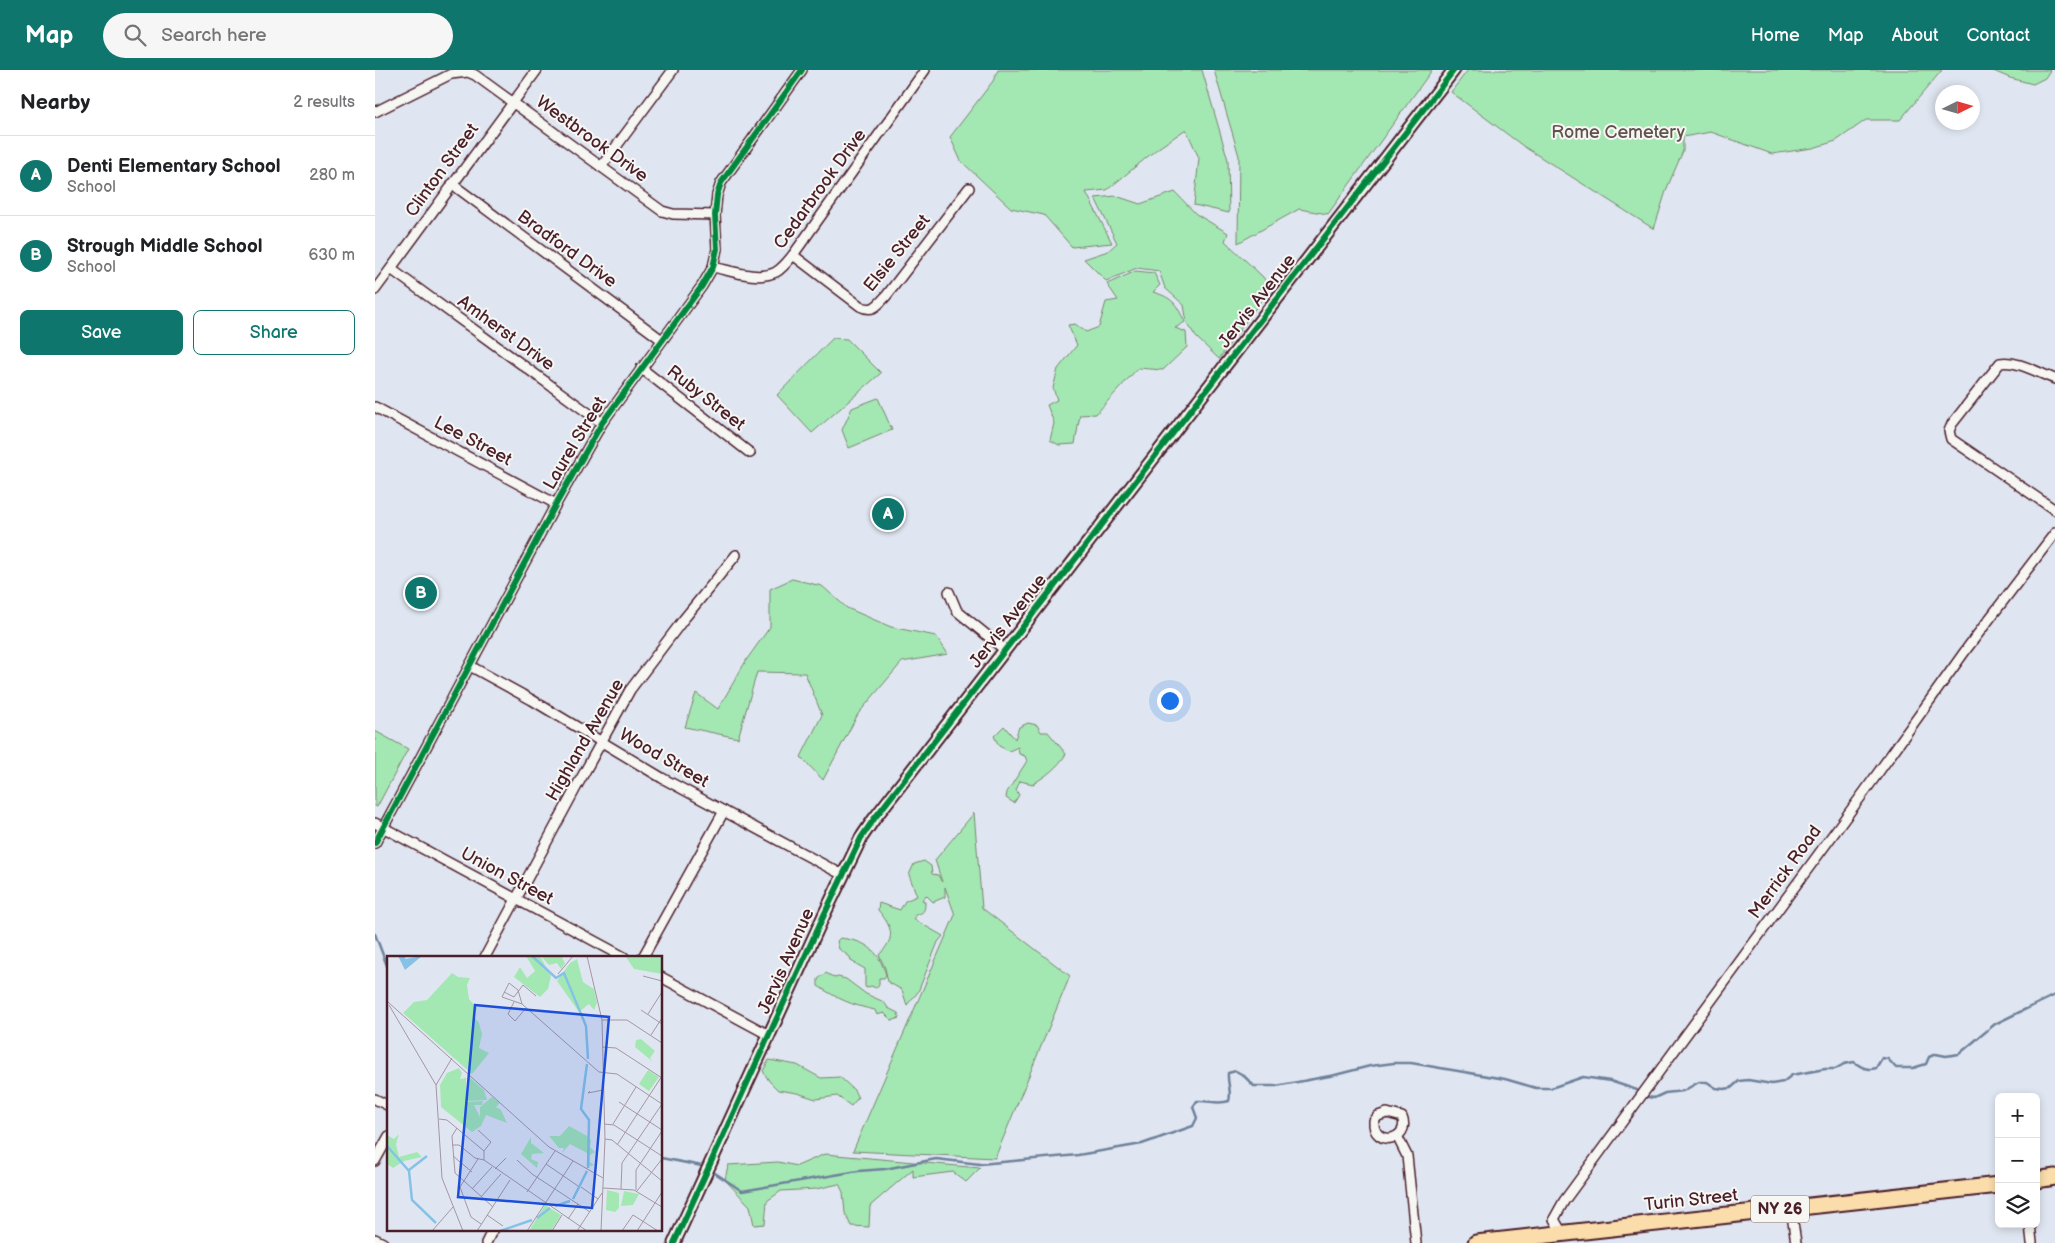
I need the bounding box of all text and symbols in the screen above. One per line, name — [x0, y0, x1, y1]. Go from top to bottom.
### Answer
search box — [103, 13, 453, 58]
text: Map — [25, 21, 73, 50]
icon: search — [121, 21, 149, 49]
text: Search here — [161, 24, 267, 47]
text: Home — [1751, 25, 1800, 46]
text: Map — [1828, 25, 1864, 46]
text: About — [1892, 25, 1939, 46]
text: Contact — [1967, 25, 2030, 46]
north arrow — [1935, 85, 1980, 130]
text: Nearby — [20, 90, 90, 115]
street label: Westbrook Drive — [532, 91, 652, 187]
text: 2 results — [293, 93, 355, 112]
street label: Clinton Street — [401, 119, 483, 221]
park label: Rome Cemetery — [1551, 122, 1686, 143]
street label: Cedarbrook Drive — [769, 125, 871, 253]
text: Denti Elementary School — [67, 155, 281, 178]
text: A — [31, 166, 41, 185]
text: 280 m — [309, 166, 355, 185]
text: School — [67, 178, 116, 197]
street label: Bradford Drive — [513, 206, 621, 292]
street label: Elsie Street — [859, 210, 935, 296]
text: Strough Middle School — [67, 235, 263, 258]
text: B — [30, 246, 42, 265]
text: 630 m — [308, 246, 355, 265]
street label: Jervis Avenue — [1214, 250, 1300, 352]
text: School — [67, 258, 116, 277]
street label: Amherst Drive — [453, 291, 559, 375]
button: Save — [20, 310, 183, 355]
button: Share — [193, 310, 355, 355]
street label: Ruby Street — [663, 361, 750, 435]
street label: Laurel Street — [539, 392, 611, 493]
street label: Lee Street — [431, 412, 516, 470]
pin: A — [872, 495, 904, 533]
street label: Jervis Avenue — [965, 570, 1051, 672]
pin: B — [405, 574, 437, 612]
street label: Highland Avenue — [542, 675, 629, 805]
your location — [1157, 688, 1183, 714]
street label: Wood Street — [615, 724, 713, 792]
street label: Merrick Road — [1744, 821, 1826, 923]
street label: Union Street — [457, 843, 557, 909]
street label: Jervis Avenue — [753, 905, 819, 1017]
inset map — [387, 956, 663, 1230]
map controls — [1995, 1093, 2040, 1228]
button: + — [1995, 1093, 2040, 1138]
button: − — [1995, 1138, 2040, 1183]
button: layers — [1995, 1183, 2040, 1228]
street label: Turin Street — [1643, 1185, 1739, 1215]
road number: NY 26 — [1751, 1196, 1809, 1222]

